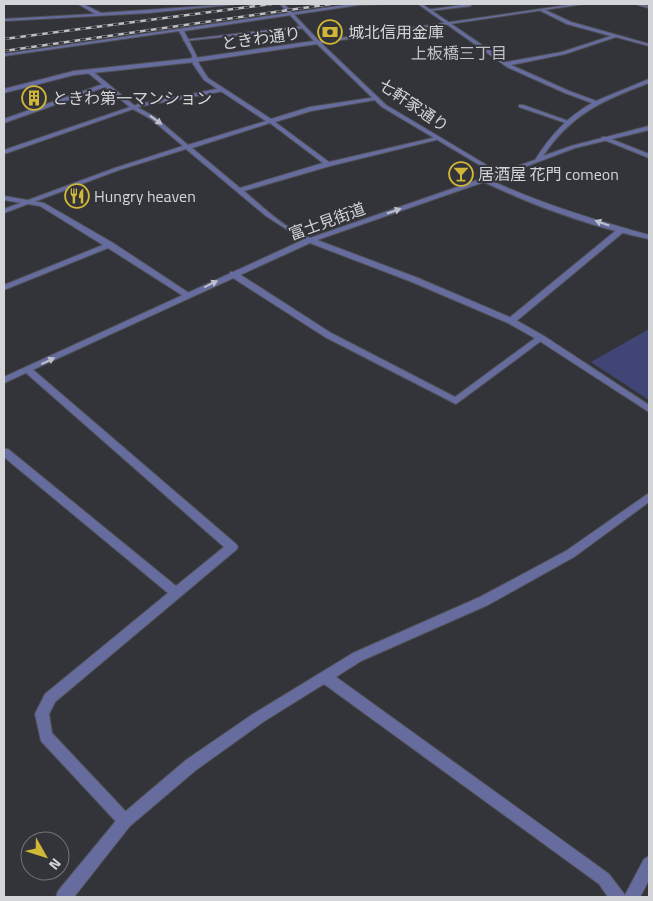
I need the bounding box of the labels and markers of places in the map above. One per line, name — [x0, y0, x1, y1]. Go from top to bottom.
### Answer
bank icon: 城北信用金庫 — [317, 19, 343, 45]
place label: 城北信用金庫 — [348, 20, 444, 44]
building icon: ときわ第一マンション — [21, 85, 47, 111]
place label: ときわ第一マンション — [52, 86, 212, 110]
bar icon: 居酒屋 花門 comeon — [448, 161, 474, 187]
place label: 居酒屋 花門 comeon — [478, 162, 619, 186]
restaurant icon: Hungry heaven — [64, 183, 90, 209]
place label: Hungry heaven — [94, 184, 196, 208]

